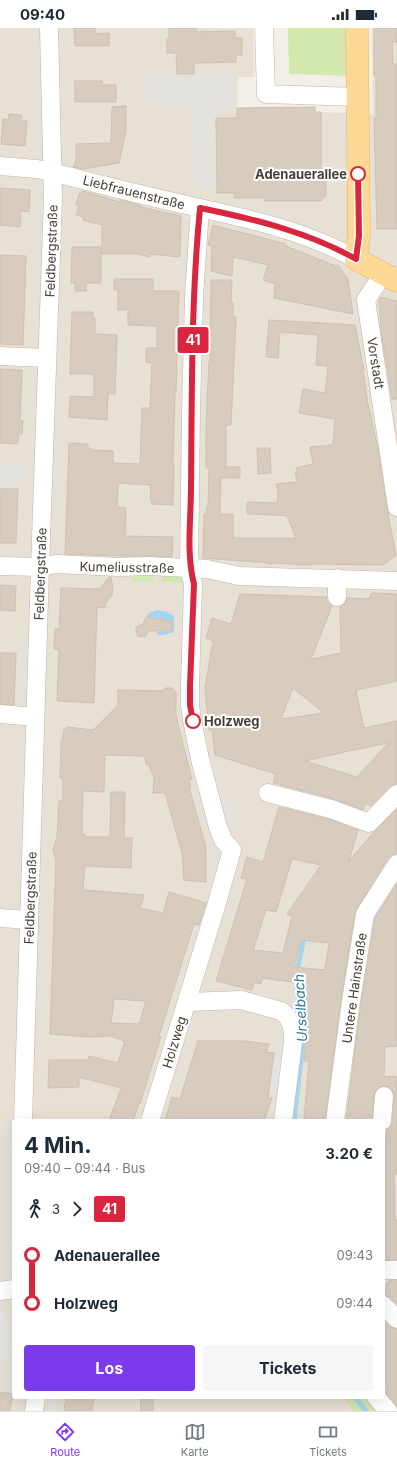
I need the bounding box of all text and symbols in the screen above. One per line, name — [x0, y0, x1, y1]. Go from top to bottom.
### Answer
text: 09:40 — [20, 5, 65, 24]
place label: Adenauerallee — [255, 166, 347, 182]
marker: Adenauerallee — [350, 166, 366, 182]
street label: Liebfrauenstraße — [81, 172, 187, 212]
street label: Feldbergstraße — [41, 204, 61, 298]
line badge: 41 — [175, 327, 211, 353]
text: 41 — [186, 331, 200, 348]
street label: Vorstadt — [364, 336, 388, 390]
street label: Feldbergstraße — [30, 527, 50, 621]
street label: Kumeliusstraße — [80, 558, 174, 576]
marker: Holzweg — [185, 713, 201, 729]
place label: Holzweg — [204, 713, 260, 729]
street label: Feldbergstraße — [20, 851, 40, 945]
street label: Untere Hainstraße — [338, 932, 370, 1044]
water label: Urselbach — [290, 974, 310, 1042]
street label: Holzweg — [158, 1014, 190, 1070]
text: 4 Min. — [24, 1132, 92, 1158]
text: 3.20 € — [325, 1144, 373, 1163]
text: 09:40 – 09:44 · Bus — [24, 1160, 145, 1176]
icon: walk — [24, 1198, 46, 1220]
icon: forward — [66, 1198, 88, 1220]
text: 41 — [102, 1200, 117, 1217]
text: 3 — [52, 1201, 60, 1217]
text: Adenauerallee — [54, 1246, 160, 1265]
text: 09:43 — [337, 1247, 373, 1263]
text: Holzweg — [54, 1294, 118, 1313]
text: 09:44 — [336, 1295, 373, 1311]
button: Los — [24, 1345, 195, 1391]
button: Tickets — [203, 1345, 373, 1391]
tab: Route — [50, 1421, 80, 1459]
tab: Karte — [181, 1421, 209, 1459]
tab: Tickets — [309, 1421, 347, 1459]

